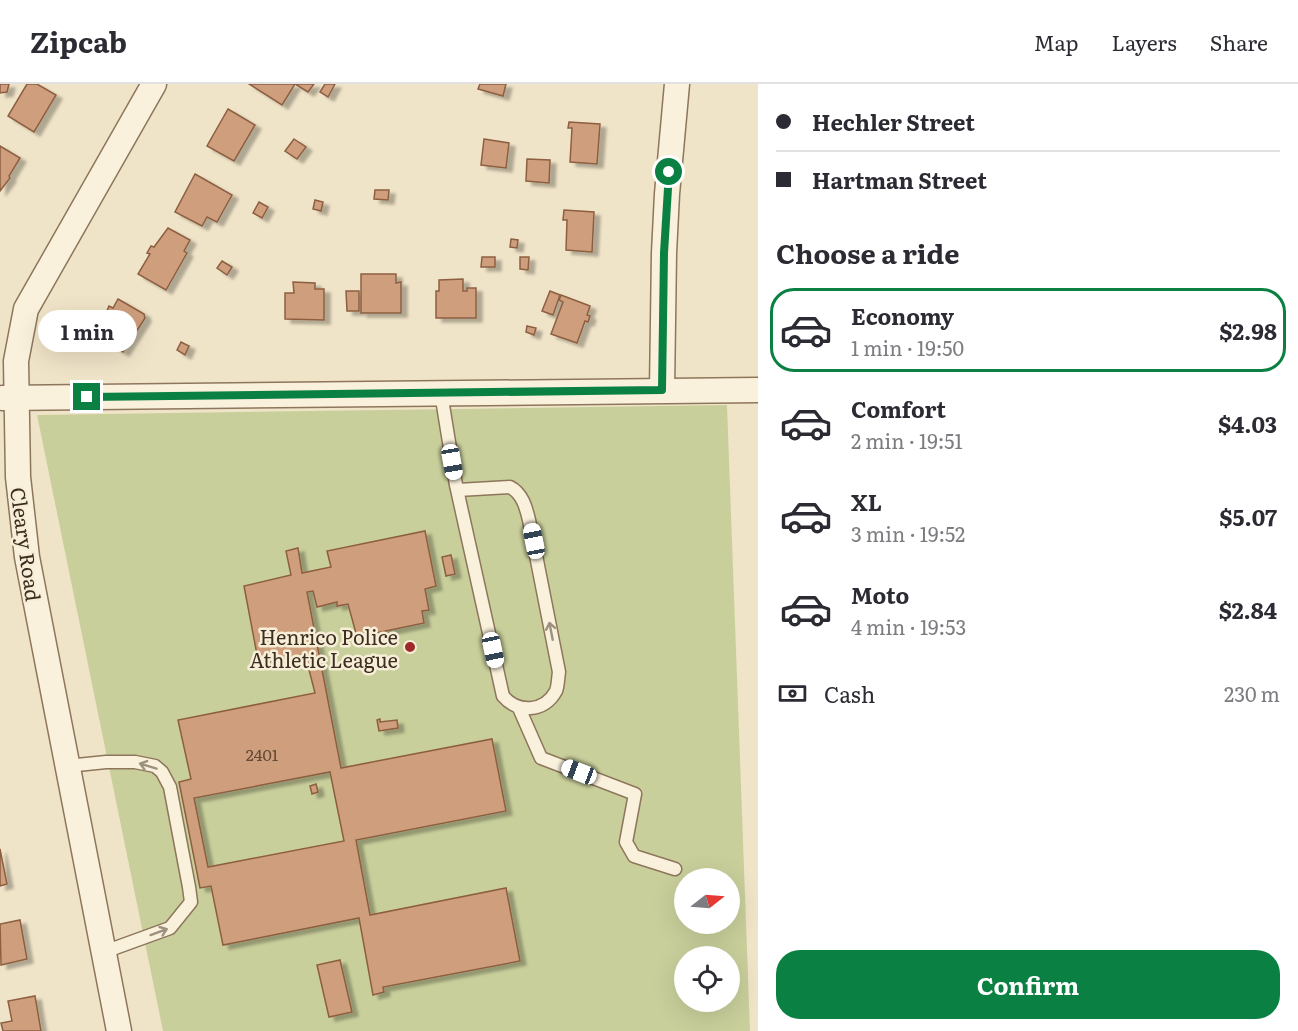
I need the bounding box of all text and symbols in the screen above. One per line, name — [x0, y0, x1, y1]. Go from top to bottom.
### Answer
text: Zipcab — [30, 20, 127, 62]
text: Map — [1034, 26, 1079, 57]
text: Layers — [1112, 26, 1177, 57]
text: Share — [1210, 26, 1268, 57]
text: Hechler Street — [812, 105, 975, 138]
route start — [655, 158, 682, 185]
text: Hartman Street — [812, 163, 987, 196]
text: Choose a ride — [776, 232, 959, 272]
text: Economy — [851, 299, 954, 332]
icon: car — [779, 303, 833, 357]
callout: 1 min — [38, 310, 136, 352]
text: $2.98 — [1219, 314, 1277, 347]
text: 1 min — [61, 316, 114, 346]
text: 1 min · 19:50 — [851, 332, 964, 362]
route end — [73, 383, 100, 410]
text: Comfort — [851, 392, 946, 425]
icon: car — [779, 396, 833, 450]
text: $4.03 — [1218, 407, 1277, 440]
text: 2 min · 19:51 — [851, 425, 963, 455]
car — [440, 443, 464, 481]
street label: Cleary Road — [4, 485, 50, 603]
text: XL — [851, 485, 882, 518]
icon: car — [779, 489, 833, 543]
text: $5.07 — [1219, 500, 1277, 533]
text: 3 min · 19:52 — [851, 518, 965, 548]
car — [522, 522, 546, 560]
text: Moto — [851, 578, 909, 611]
icon: car — [779, 582, 833, 636]
text: $2.84 — [1219, 593, 1277, 626]
text: 4 min · 19:53 — [851, 611, 966, 641]
place label: Henrico Police Athletic League — [249, 621, 398, 674]
one-way arrow — [545, 622, 556, 641]
car — [480, 631, 506, 669]
marker: Henrico Police Athletic League — [403, 640, 417, 654]
icon: cash — [776, 677, 809, 710]
text: Cash — [824, 677, 875, 710]
text: 230 m — [1224, 678, 1280, 708]
house number: 2401 — [246, 742, 279, 766]
car — [559, 757, 599, 787]
one-way arrow — [139, 760, 158, 771]
north arrow — [674, 868, 740, 934]
map controls — [674, 868, 740, 1012]
one-way arrow — [149, 926, 168, 937]
button: locate — [674, 946, 740, 1012]
button: Confirm — [776, 950, 1280, 1019]

